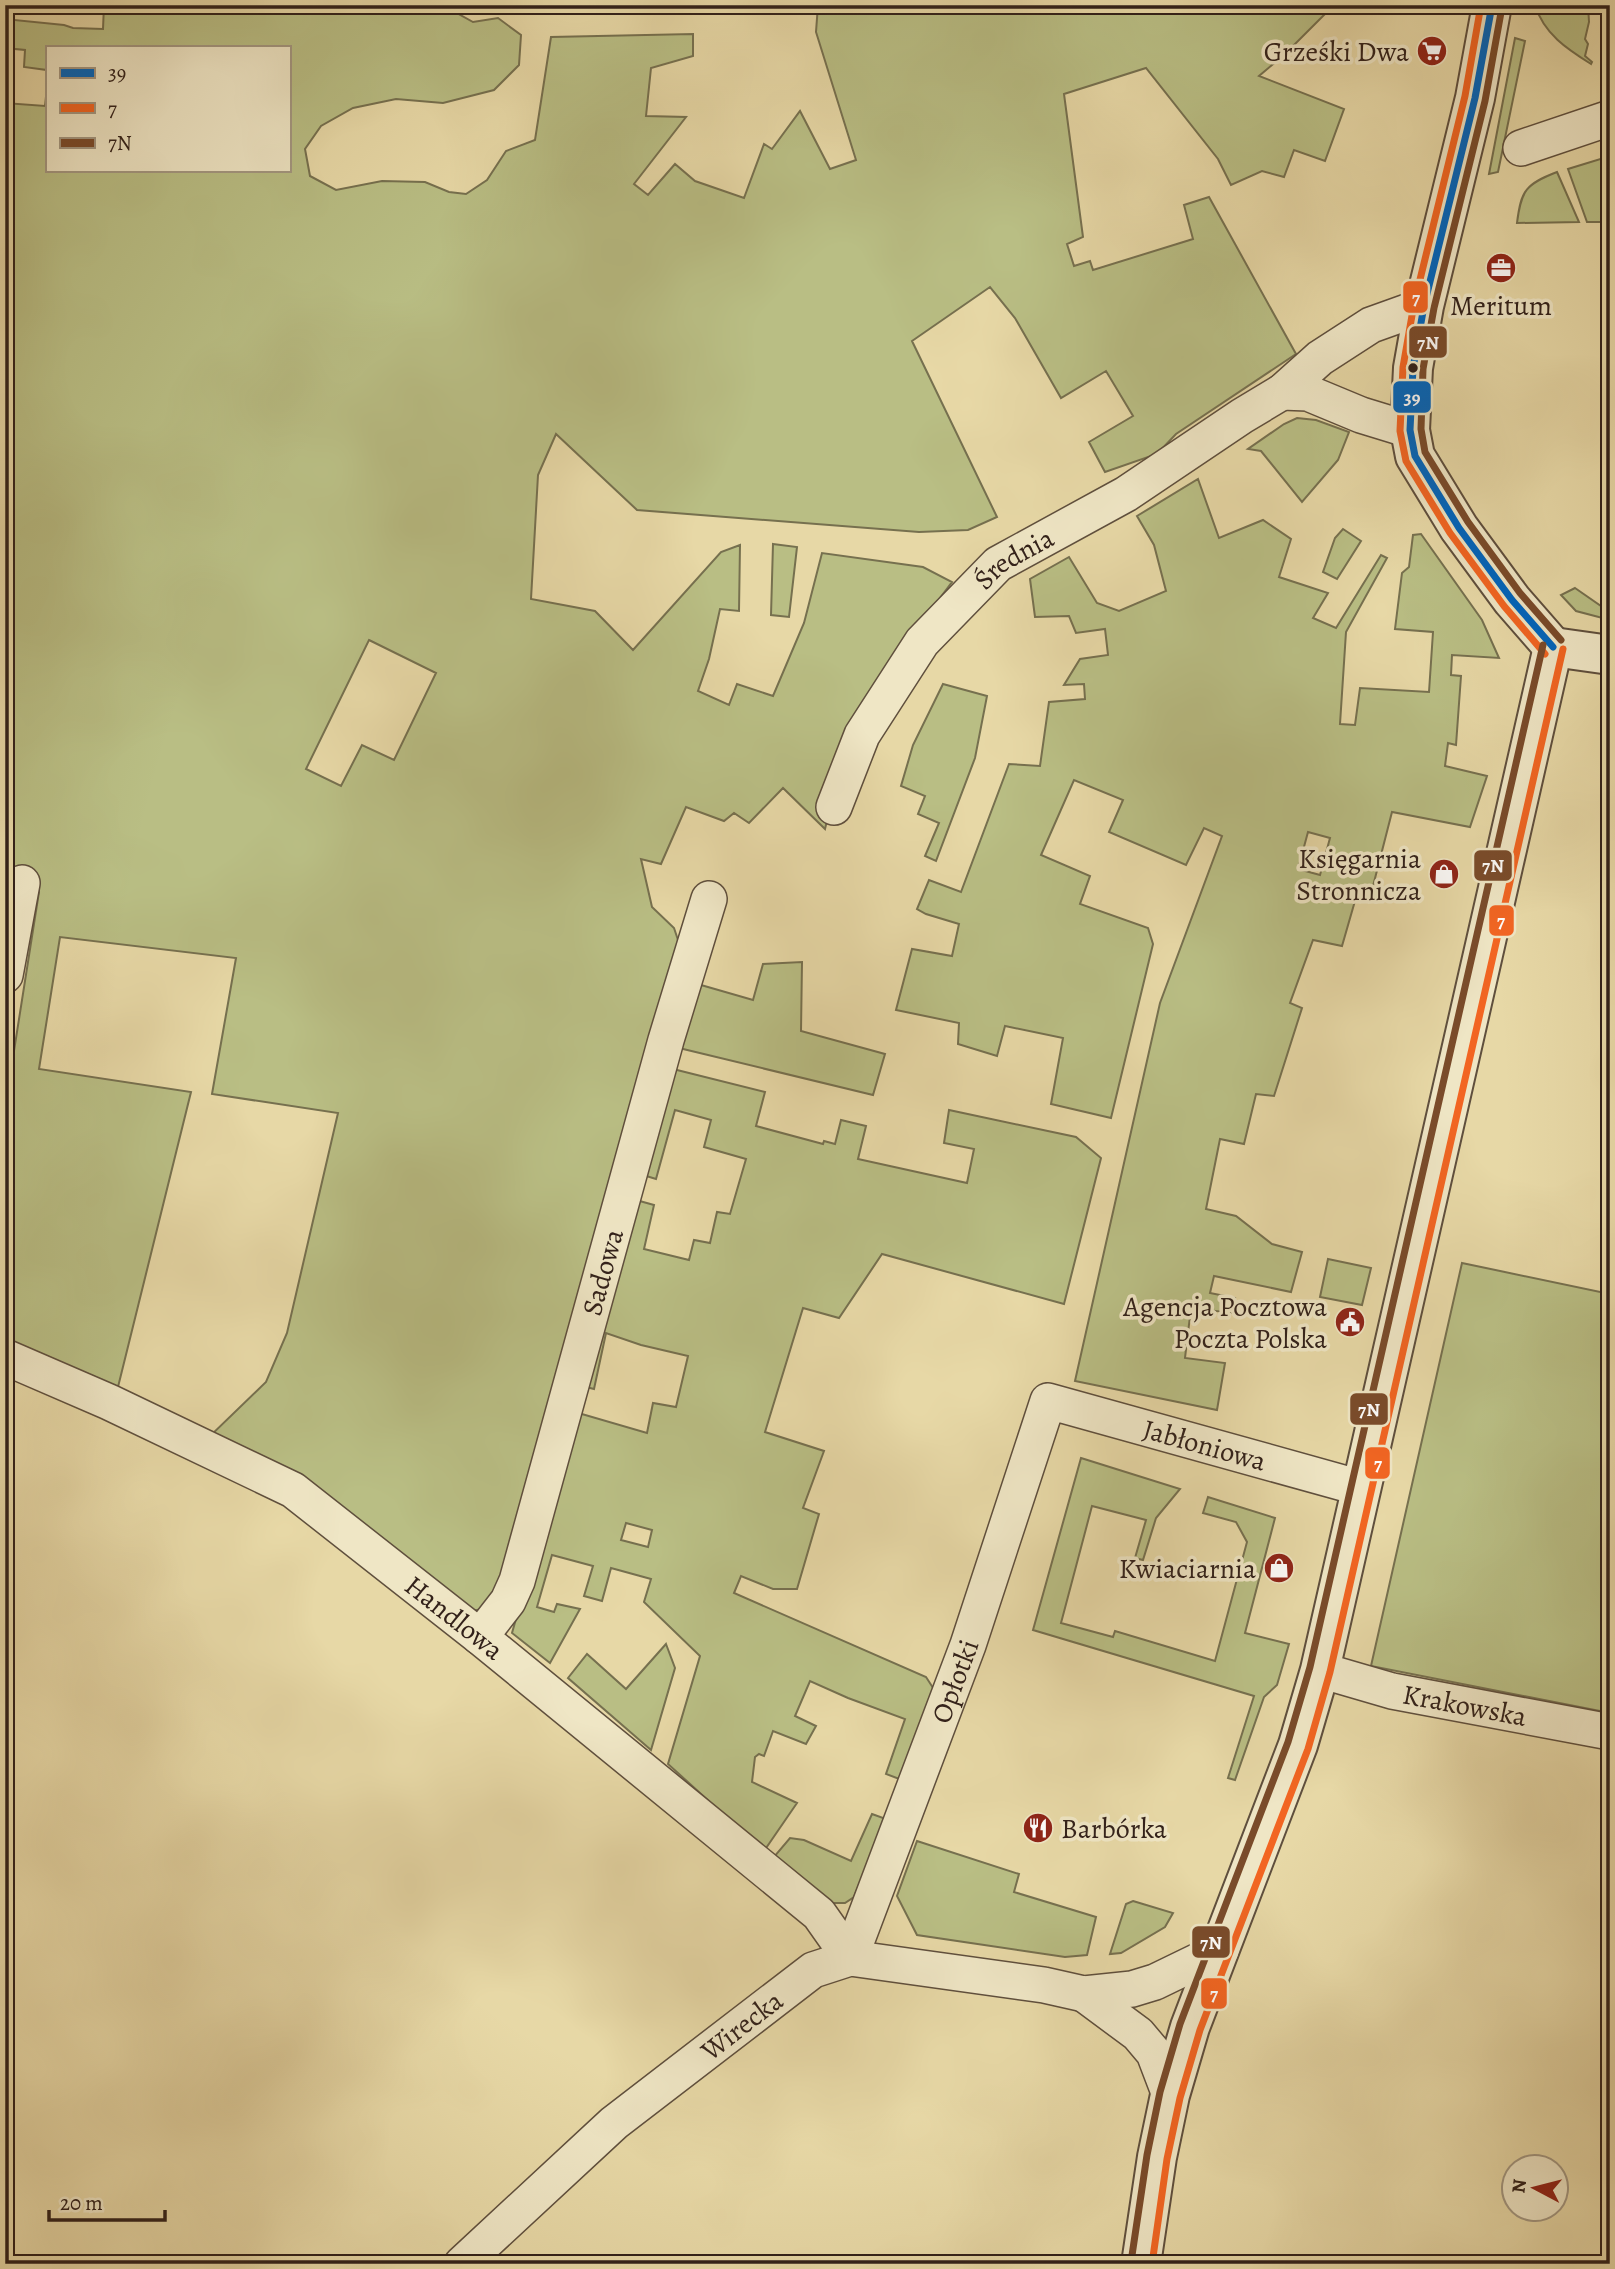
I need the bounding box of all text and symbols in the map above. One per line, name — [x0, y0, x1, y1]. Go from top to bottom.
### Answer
place label: Grześki Dwa — [1264, 33, 1409, 71]
supermarket icon: Grześki Dwa — [1415, 34, 1449, 68]
legend — [46, 46, 290, 172]
text: 39 — [108, 59, 126, 87]
text: 7 — [108, 95, 117, 123]
text: 7N — [108, 129, 132, 157]
office icon: Meritum — [1484, 251, 1518, 285]
line badge: 7 — [1402, 280, 1429, 314]
text: 7 — [1412, 285, 1421, 311]
place label: Meritum — [1450, 287, 1552, 325]
line badge: 7N — [1408, 325, 1448, 359]
text: 7N — [1417, 330, 1439, 356]
unlabelled marker — [1406, 361, 1420, 375]
line badge: 39 — [1392, 380, 1432, 414]
text: 39 — [1404, 385, 1421, 411]
street label: Średnia — [965, 519, 1061, 598]
place label: Księgarnia Stronnicza — [1296, 840, 1421, 910]
line badge: 7N — [1473, 849, 1513, 882]
text: 7N — [1482, 853, 1504, 879]
shop icon: Księgarnia Stronnicza — [1427, 857, 1461, 891]
line badge: 7 — [1488, 904, 1515, 937]
text: 7 — [1497, 908, 1506, 934]
street label: Sadowa — [573, 1225, 633, 1320]
place label: Agencja Pocztowa Poczta Polska — [1122, 1288, 1327, 1358]
public building icon: Agencja Pocztowa Poczta Polska — [1333, 1305, 1367, 1339]
line badge: 7N — [1349, 1392, 1389, 1426]
text: 7N — [1358, 1397, 1380, 1423]
street label: Jabłoniowa — [1139, 1410, 1270, 1481]
line badge: 7 — [1364, 1446, 1391, 1480]
text: 7 — [1374, 1451, 1383, 1477]
place label: Kwiaciarnia — [1119, 1550, 1256, 1588]
shop icon: Kwiaciarnia — [1262, 1551, 1296, 1585]
street label: Handlowa — [396, 1567, 512, 1669]
street label: Opłotki — [922, 1635, 989, 1729]
street label: Krakowska — [1399, 1675, 1530, 1736]
place label: Barbórka — [1061, 1810, 1167, 1848]
restaurant icon: Barbórka — [1021, 1811, 1055, 1845]
line badge: 7N — [1191, 1925, 1231, 1959]
text: 7N — [1200, 1930, 1222, 1956]
line badge: 7 — [1200, 1977, 1228, 2010]
text: 7 — [1210, 1981, 1219, 2007]
street label: Wirecka — [692, 1982, 791, 2070]
north arrow — [1500, 2154, 1570, 2224]
text: N — [1505, 2177, 1533, 2195]
scale bar — [49, 2178, 164, 2222]
text: 20 m — [60, 2189, 103, 2217]

